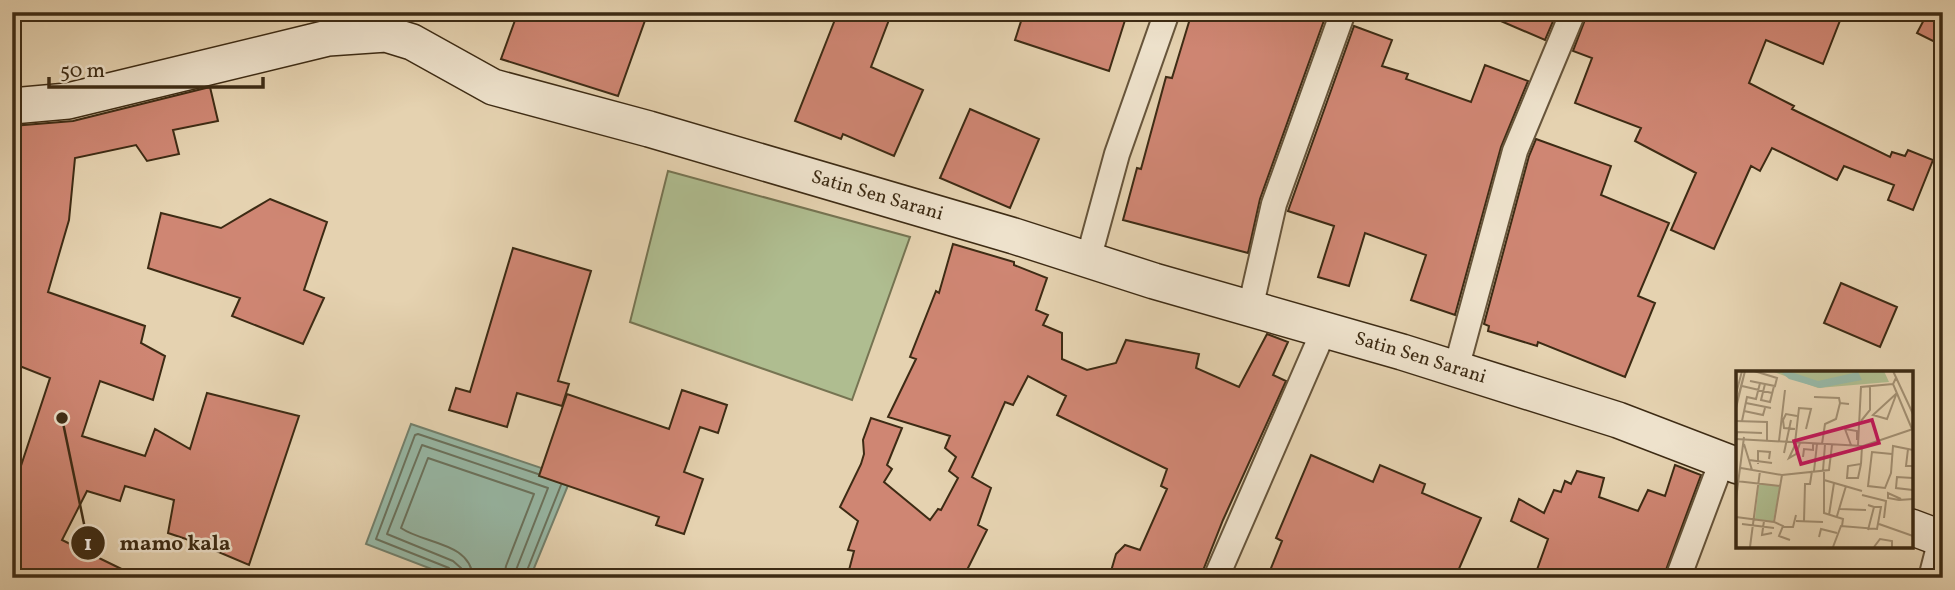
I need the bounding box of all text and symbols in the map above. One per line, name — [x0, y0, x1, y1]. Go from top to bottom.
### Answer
scale bar — [49, 46, 262, 90]
text: 50 m — [60, 57, 105, 86]
street label: Satin Sen Sarani — [808, 164, 946, 228]
street label: Satin Sen Sarani — [1351, 326, 1490, 391]
inset map — [1736, 371, 1913, 548]
callout: mamo kala — [71, 522, 245, 564]
text: 1 — [84, 530, 92, 559]
text: mamo kala — [120, 530, 230, 559]

